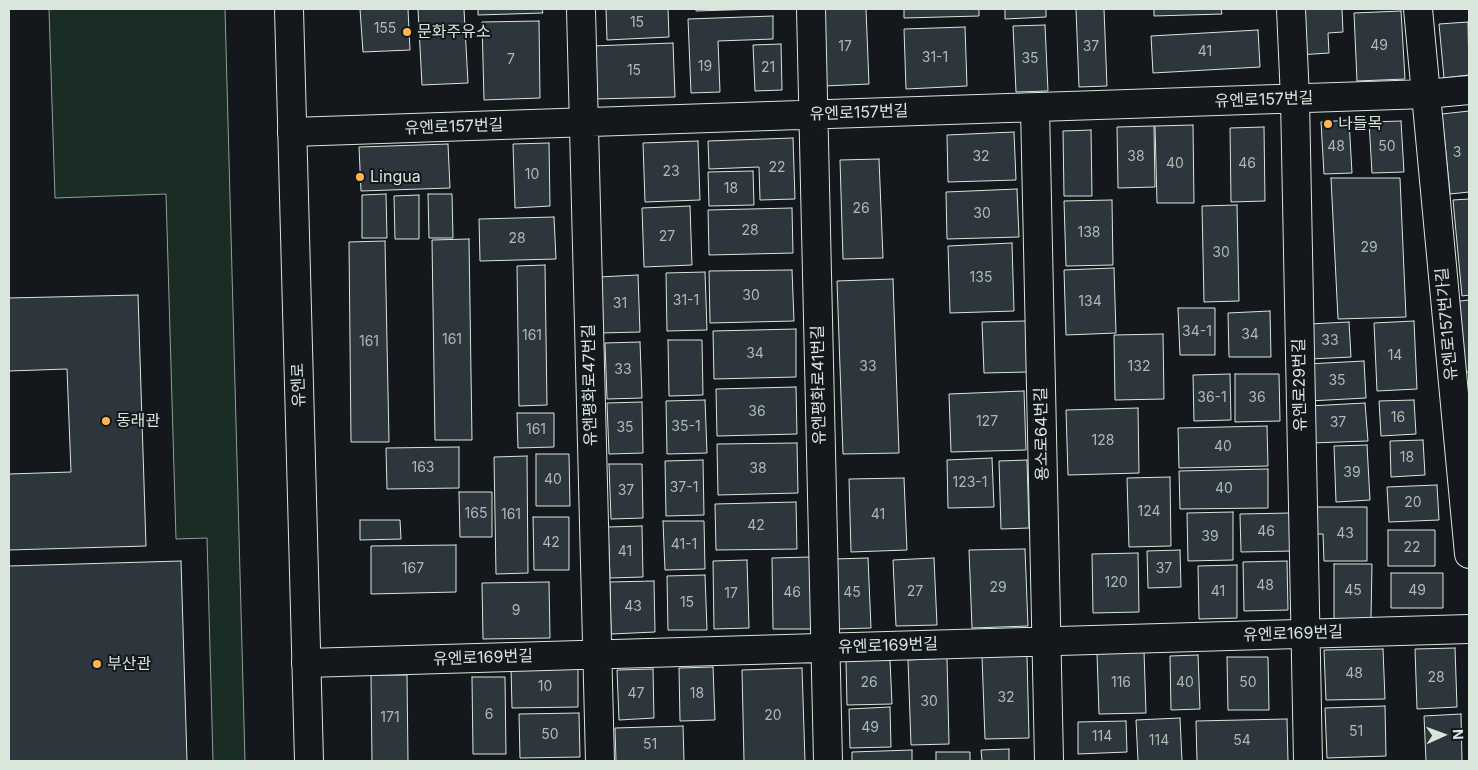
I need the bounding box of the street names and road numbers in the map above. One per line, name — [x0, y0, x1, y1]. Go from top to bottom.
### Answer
street label: 유엔로157번길 — [1214, 89, 1314, 111]
street label: 유엔로157번길 — [809, 102, 909, 124]
street label: 유엔로157번길 — [404, 116, 504, 138]
street label: 유엔로157번가길 — [1432, 267, 1462, 381]
street label: 유엔평화로47번길 — [579, 324, 601, 446]
street label: 유엔평화로41번길 — [808, 325, 830, 445]
street label: 유엔로29번길 — [1290, 338, 1310, 432]
street label: 유엔로 — [289, 363, 309, 407]
street label: 용소로64번길 — [1032, 387, 1052, 481]
street label: 유엔로169번길 — [1243, 623, 1343, 645]
street label: 유엔로169번길 — [838, 635, 938, 657]
street label: 유엔로169번길 — [433, 647, 533, 669]

